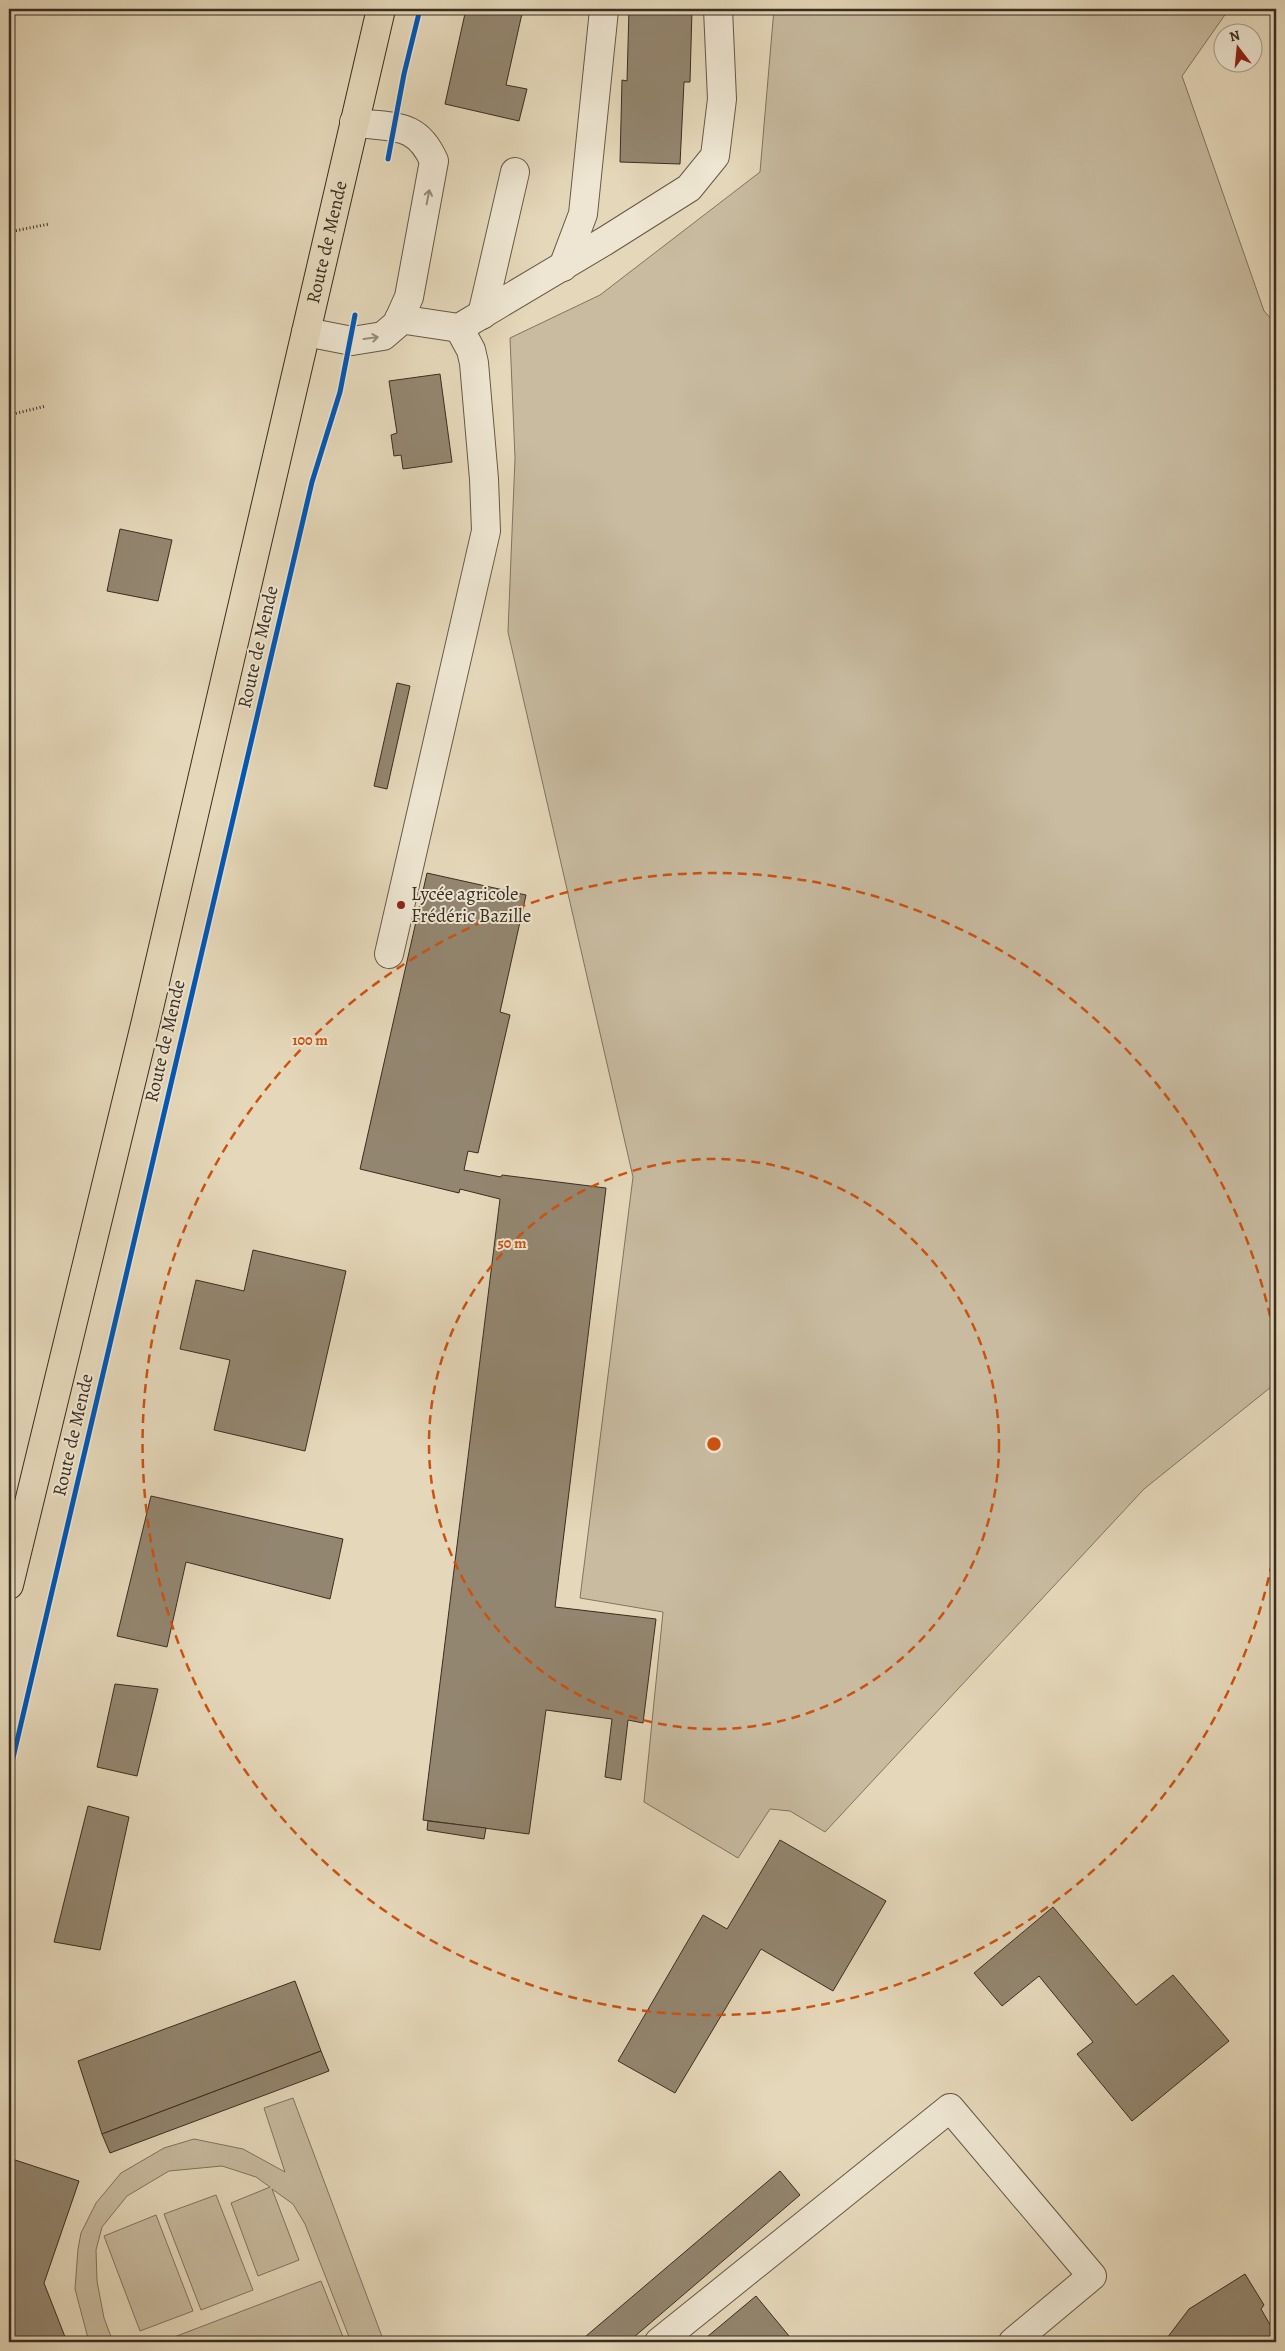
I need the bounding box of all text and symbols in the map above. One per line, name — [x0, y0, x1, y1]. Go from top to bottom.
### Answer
north arrow — [1212, 22, 1262, 72]
text: N — [1227, 25, 1242, 47]
street label: Route de Mende — [300, 178, 354, 306]
one-way arrow — [423, 189, 433, 205]
one-way arrow — [363, 333, 379, 343]
street label: Route de Mende — [231, 583, 285, 711]
place label: Lycée agricole Frédéric Bazille — [411, 881, 531, 929]
marker: Lycée agricole Frédéric Bazille — [395, 899, 407, 911]
street label: Route de Mende — [138, 977, 192, 1105]
text: 100 m — [292, 1030, 328, 1050]
text: 50 m — [497, 1233, 527, 1253]
street label: Route de Mende — [46, 1371, 100, 1499]
centre of rings — [705, 1435, 723, 1453]

